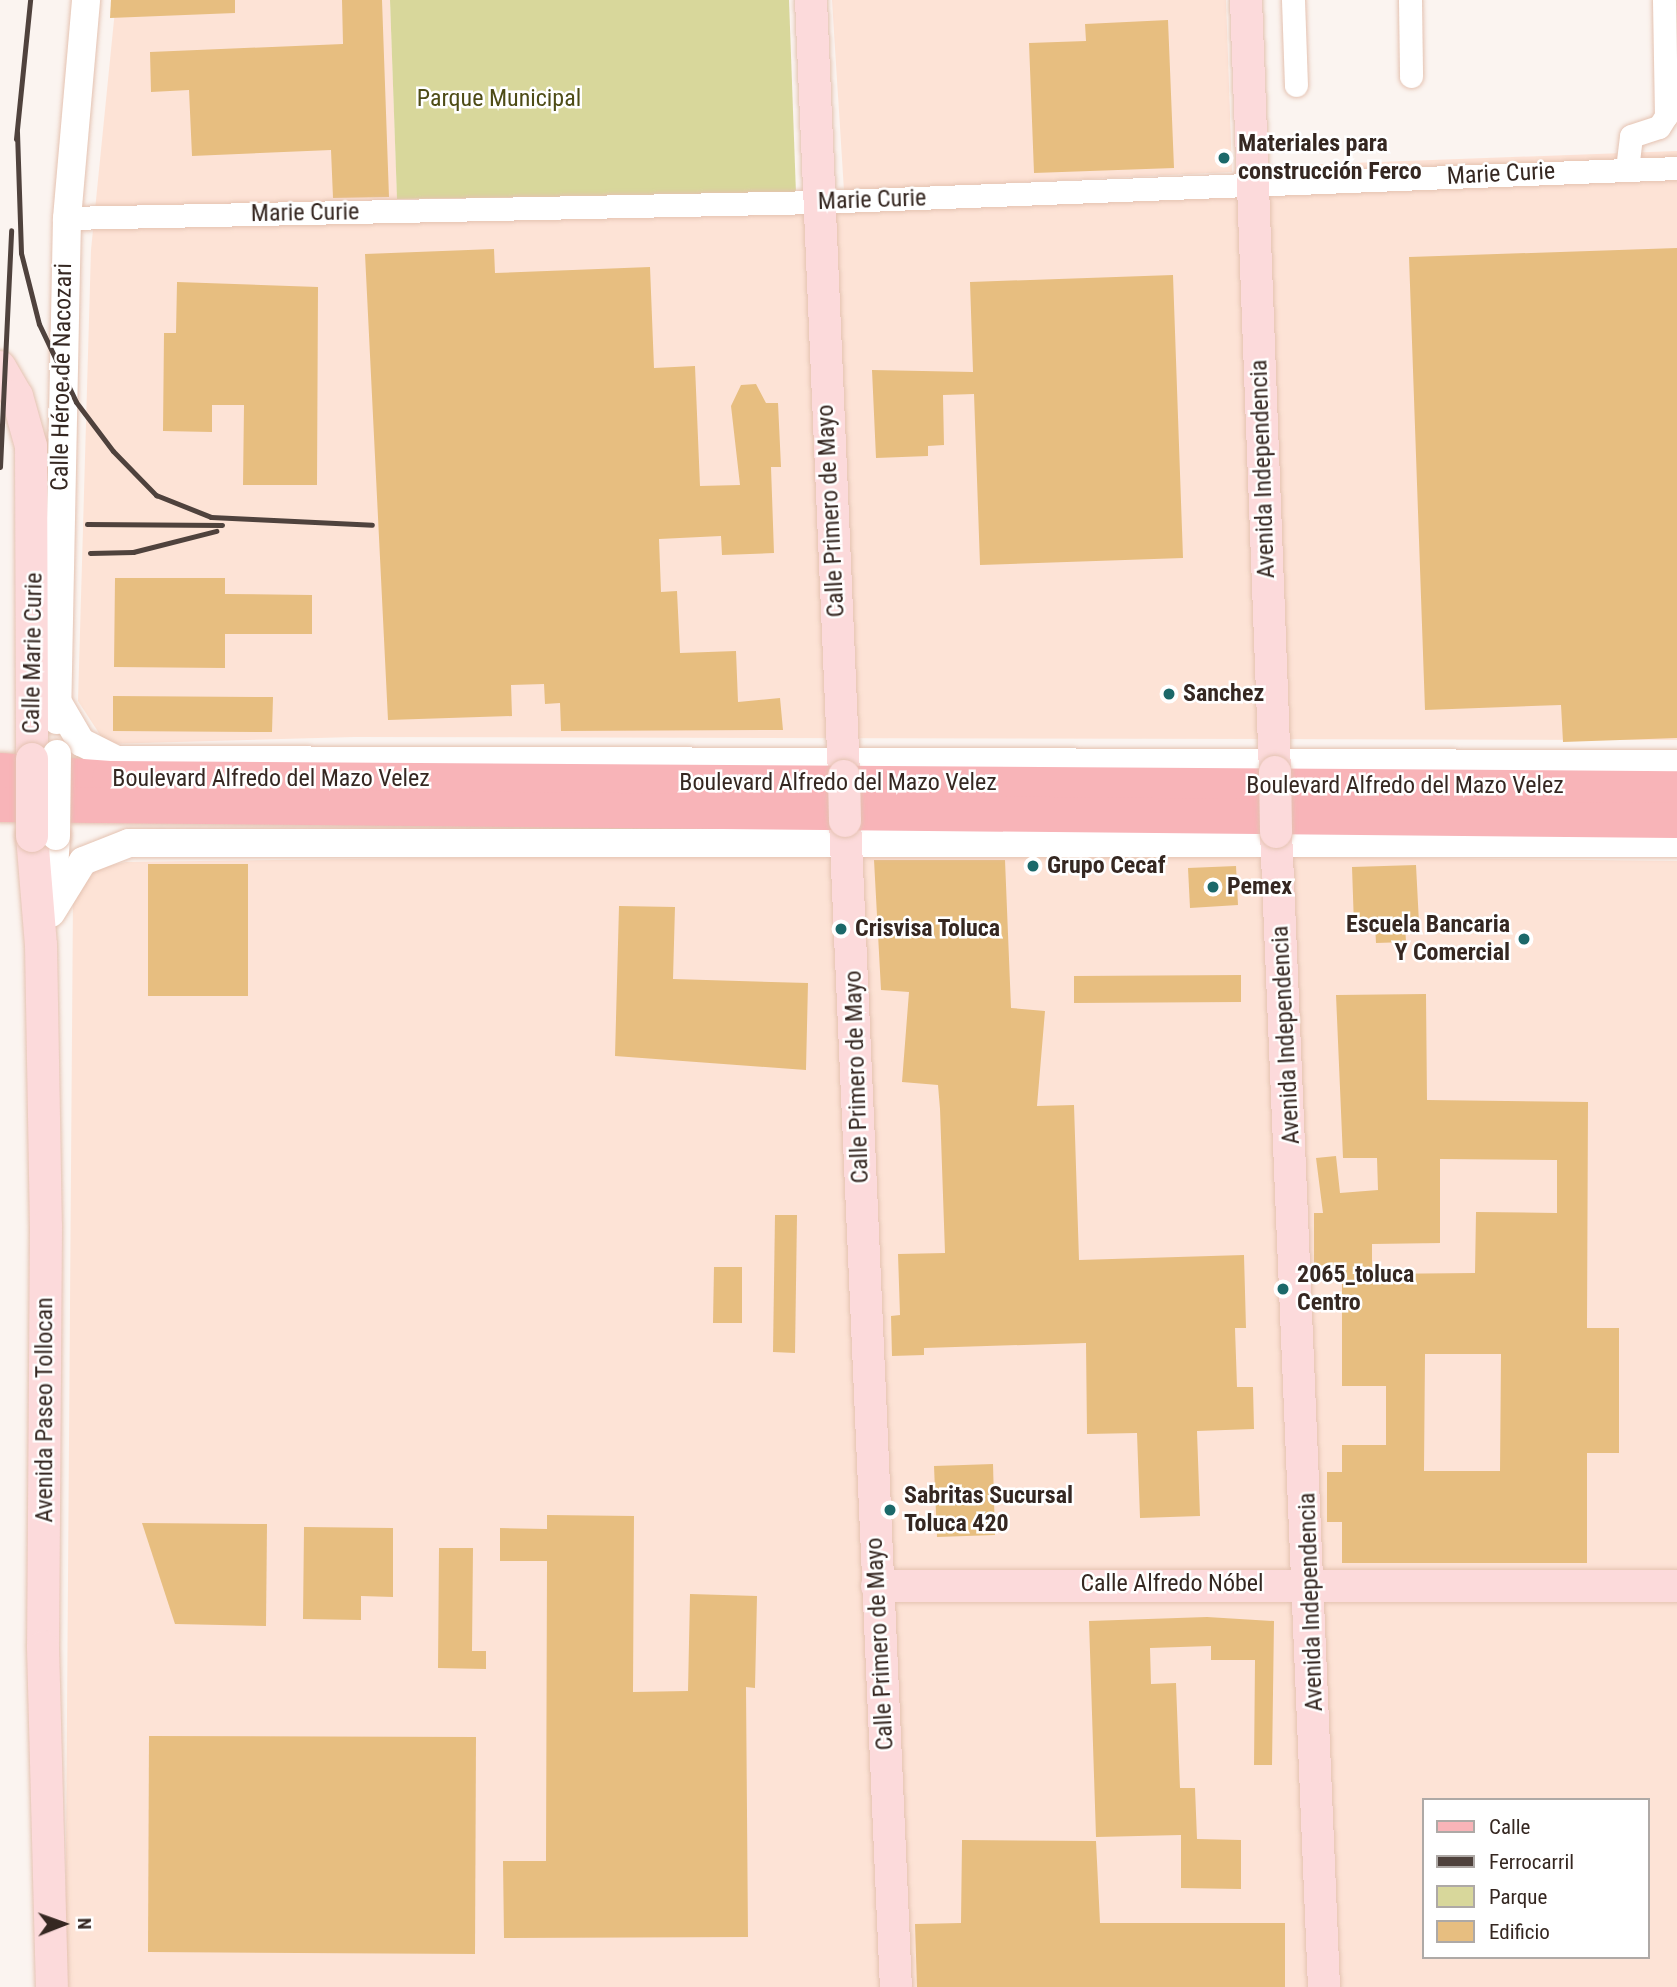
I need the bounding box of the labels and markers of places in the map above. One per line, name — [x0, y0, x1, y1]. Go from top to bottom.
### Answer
place label: Materiales para construcción Ferco — [1238, 130, 1422, 186]
marker: Materiales para construcción Ferco — [1216, 150, 1232, 166]
place label: Sanchez — [1183, 680, 1264, 708]
marker: Sanchez — [1161, 686, 1177, 702]
place label: Grupo Cecaf — [1047, 852, 1166, 880]
marker: Grupo Cecaf — [1025, 858, 1041, 874]
place label: Pemex — [1227, 873, 1292, 901]
marker: Pemex — [1205, 879, 1221, 895]
place label: Escuela Bancaria Y Comercial — [1346, 911, 1510, 967]
place label: Crisvisa Toluca — [855, 915, 1001, 943]
marker: Crisvisa Toluca — [833, 921, 849, 937]
marker: Escuela Bancaria Y Comercial — [1516, 931, 1532, 947]
place label: 2065_toluca Centro — [1297, 1261, 1414, 1317]
marker: 2065_toluca Centro — [1275, 1281, 1291, 1297]
place label: Sabritas Sucursal Toluca 420 — [904, 1482, 1073, 1538]
marker: Sabritas Sucursal Toluca 420 — [882, 1502, 898, 1518]

